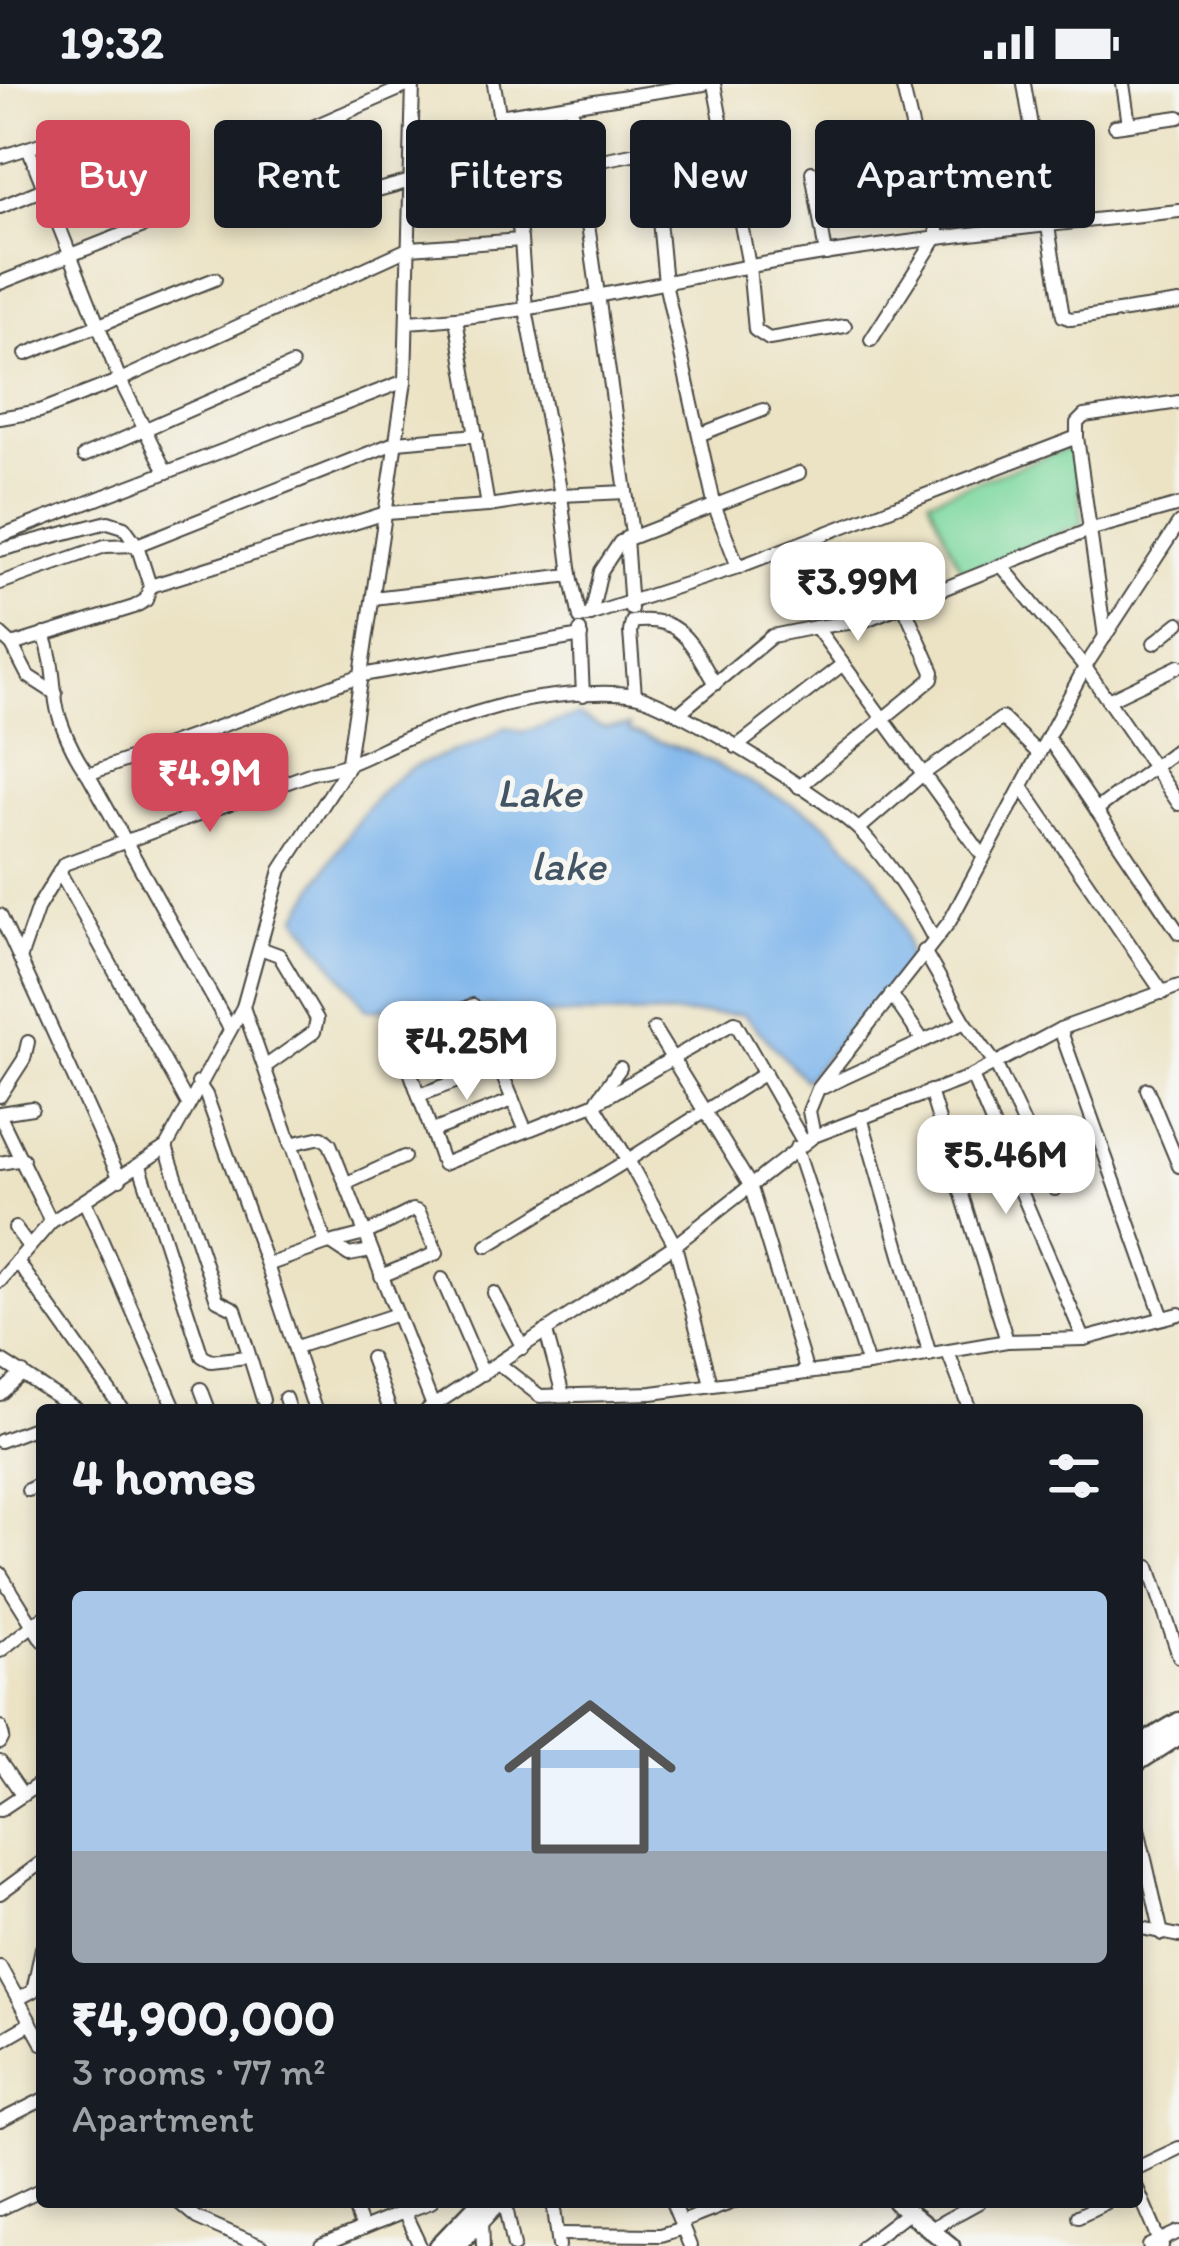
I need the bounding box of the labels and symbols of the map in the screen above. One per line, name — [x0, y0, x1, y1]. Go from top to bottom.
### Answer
pin: ₹3.99M — [760, 542, 956, 644]
pin: ₹4.9M — [126, 733, 294, 835]
water label: Lake — [497, 767, 583, 818]
water label: lake — [530, 840, 608, 891]
pin: ₹4.25M — [369, 1001, 565, 1103]
pin: ₹5.46M — [908, 1115, 1104, 1217]

